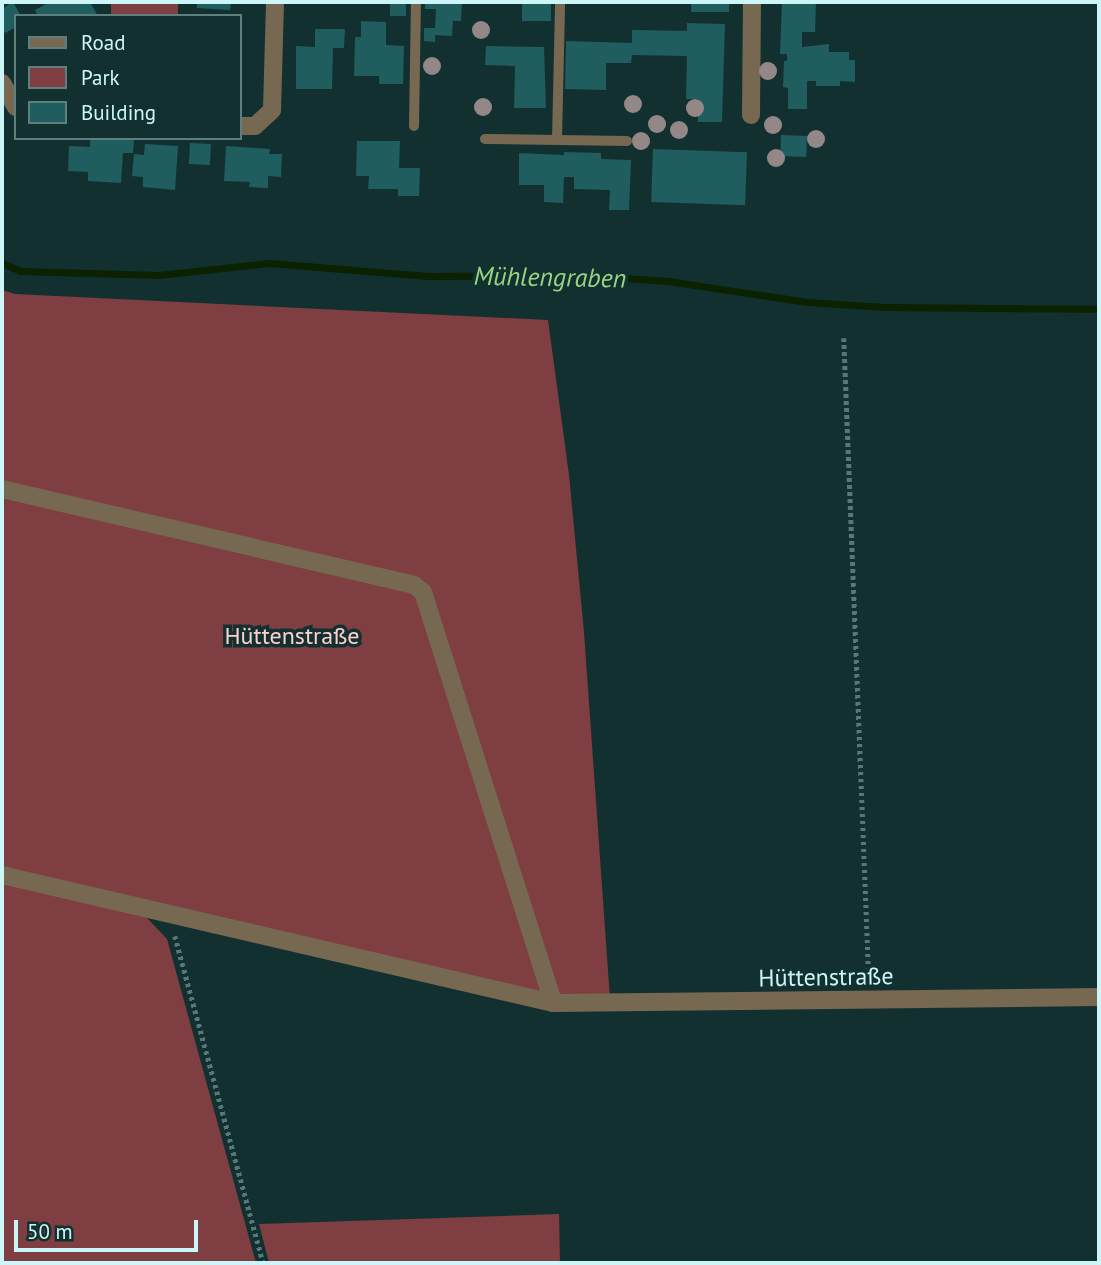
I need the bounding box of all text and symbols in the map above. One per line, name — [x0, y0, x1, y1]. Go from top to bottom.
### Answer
legend — [14, 14, 242, 140]
text: Road — [81, 29, 125, 56]
text: Park — [81, 64, 120, 91]
text: Building — [81, 99, 156, 126]
water label: Mühlengraben — [473, 260, 627, 294]
park label: Hüttenstraße — [224, 622, 360, 650]
street label: Hüttenstraße — [758, 961, 894, 993]
scale bar — [18, 1206, 201, 1250]
text: 50 m — [27, 1218, 73, 1245]

